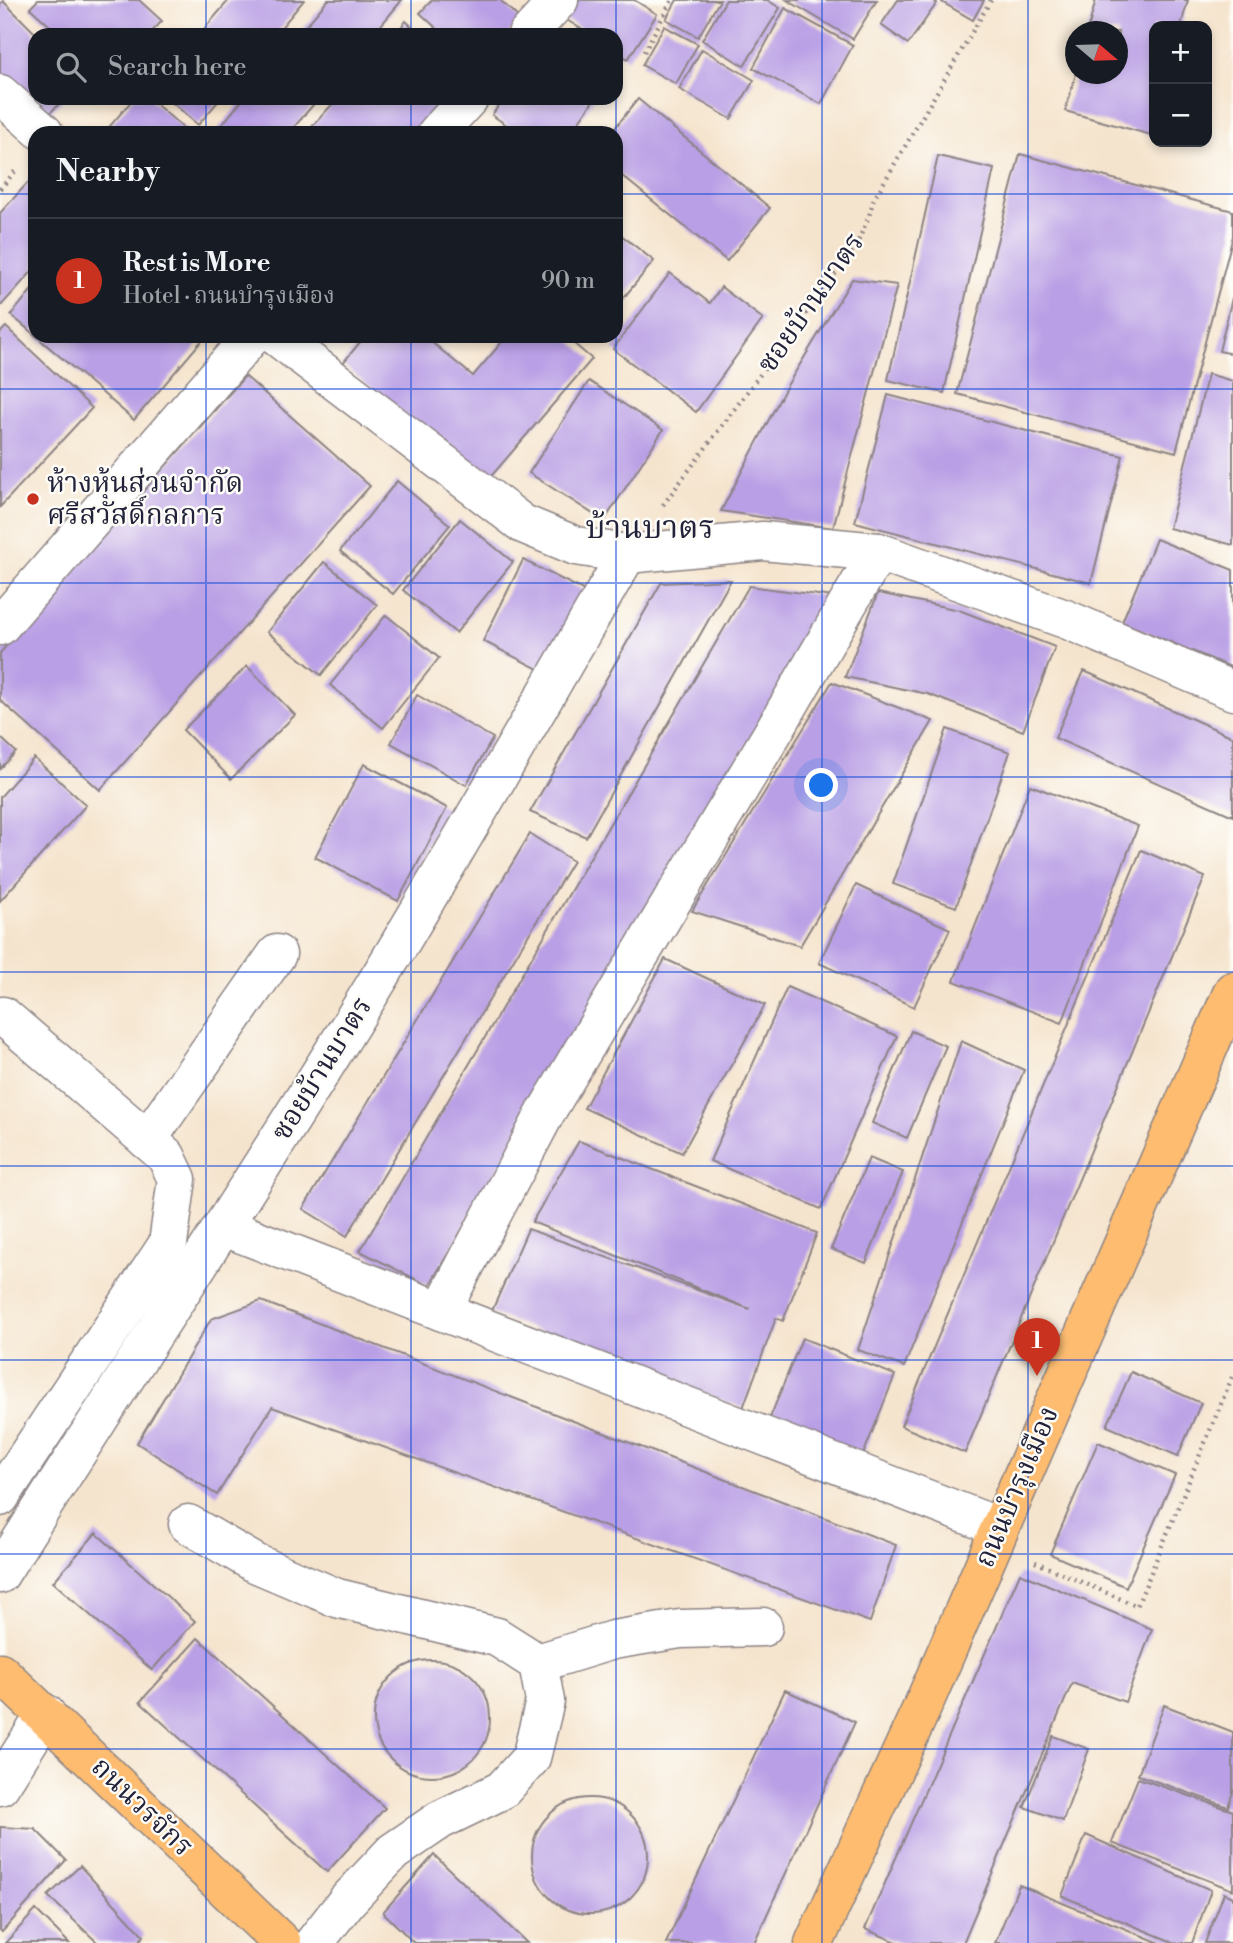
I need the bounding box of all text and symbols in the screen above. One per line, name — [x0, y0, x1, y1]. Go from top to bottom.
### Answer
north arrow — [1065, 21, 1128, 84]
map controls — [1149, 21, 1212, 147]
button: + — [1149, 21, 1212, 84]
search box — [28, 28, 623, 105]
icon: search — [52, 48, 90, 86]
text: Search here — [108, 51, 247, 83]
button: − — [1149, 84, 1212, 147]
text: Nearby — [56, 153, 160, 191]
street label: ซอยบ้านบาตร — [750, 226, 872, 380]
text: Rest is More — [123, 247, 271, 279]
text: 1 — [73, 267, 85, 295]
text: 90 m — [541, 267, 595, 295]
text: Hotel · ถนนบำรุงเมือง — [123, 282, 335, 310]
place label: ห้างหุ้นส่วนจำกัด ศรีสวัสดิ์กลการ — [47, 466, 243, 533]
marker: ห้างหุ้นส่วนจำกัด ศรีสวัสดิ์กลการ — [25, 491, 41, 507]
district label: บ้านบาตร — [586, 508, 714, 548]
your location — [804, 768, 838, 802]
street label: ซอยบ้านบาตร — [264, 991, 380, 1147]
pin: 1 — [1014, 1318, 1060, 1376]
street label: ถนนบำรุงเมือง — [967, 1401, 1067, 1573]
street label: ถนนวรจักร — [84, 1750, 200, 1864]

